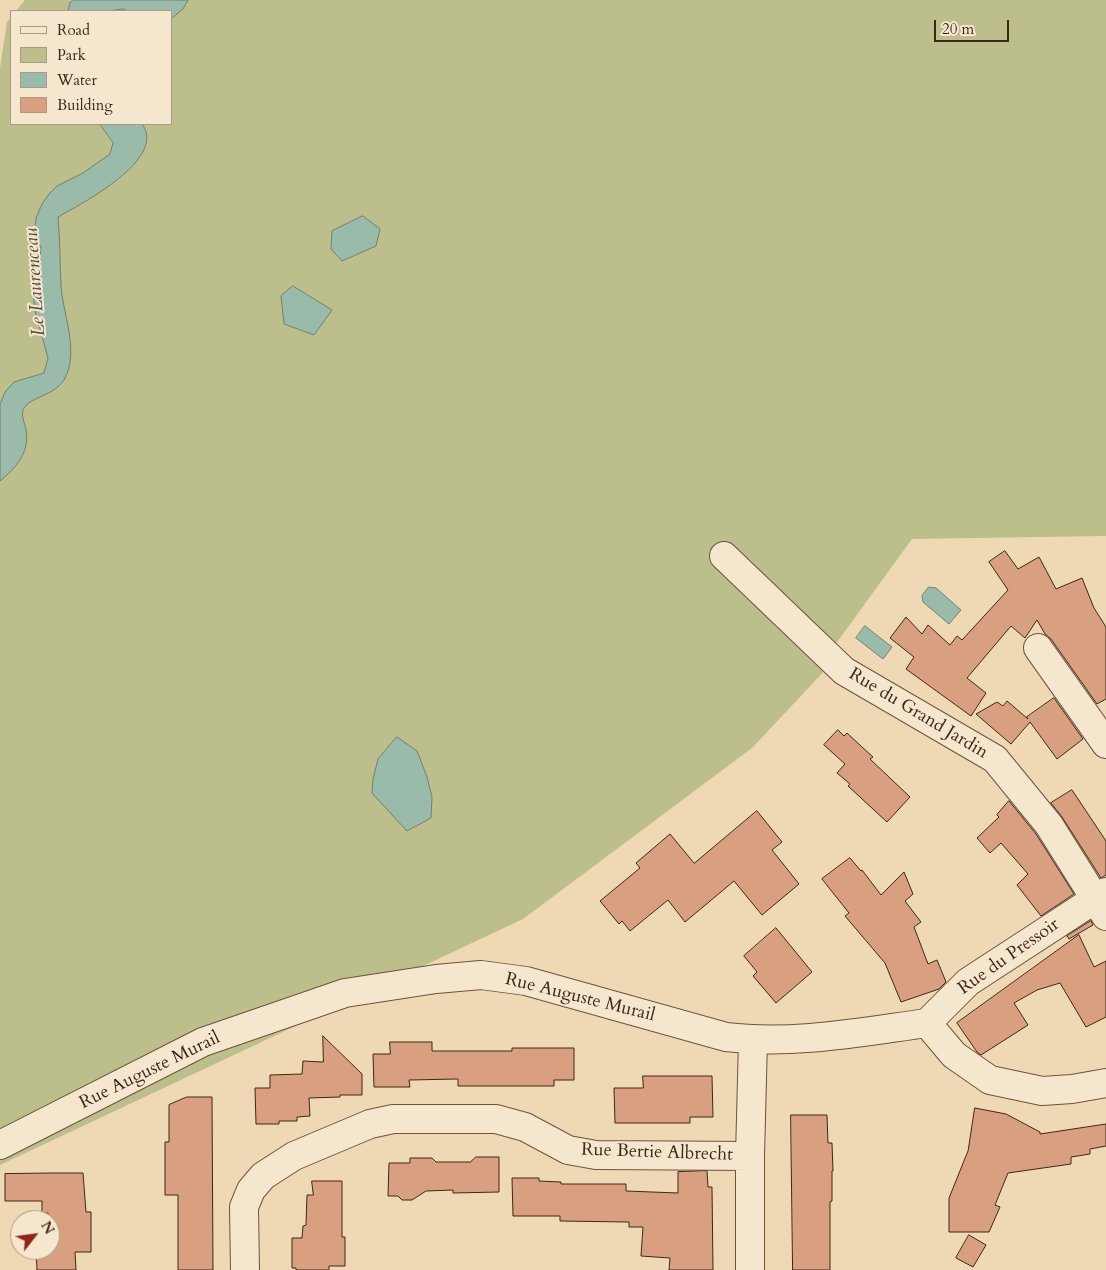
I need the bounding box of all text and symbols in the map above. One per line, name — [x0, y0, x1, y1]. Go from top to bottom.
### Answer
legend — [10, 10, 172, 125]
scale bar — [936, 10, 1011, 42]
text: 20 m — [942, 19, 974, 39]
text: Road — [57, 20, 90, 40]
text: Park — [57, 45, 86, 65]
text: Water — [57, 70, 97, 90]
text: Building — [57, 95, 113, 115]
water label: Le Laurenceau — [21, 227, 51, 337]
street label: Rue du Grand Jardin — [845, 664, 991, 764]
street label: Rue du Pressoir — [954, 914, 1064, 1000]
street label: Rue Auguste Murail — [503, 969, 657, 1027]
street label: Rue Auguste Murail — [76, 1028, 224, 1114]
street label: Rue Bertie Albrecht — [581, 1140, 733, 1166]
north arrow — [10, 1210, 60, 1260]
text: N — [36, 1218, 59, 1238]

